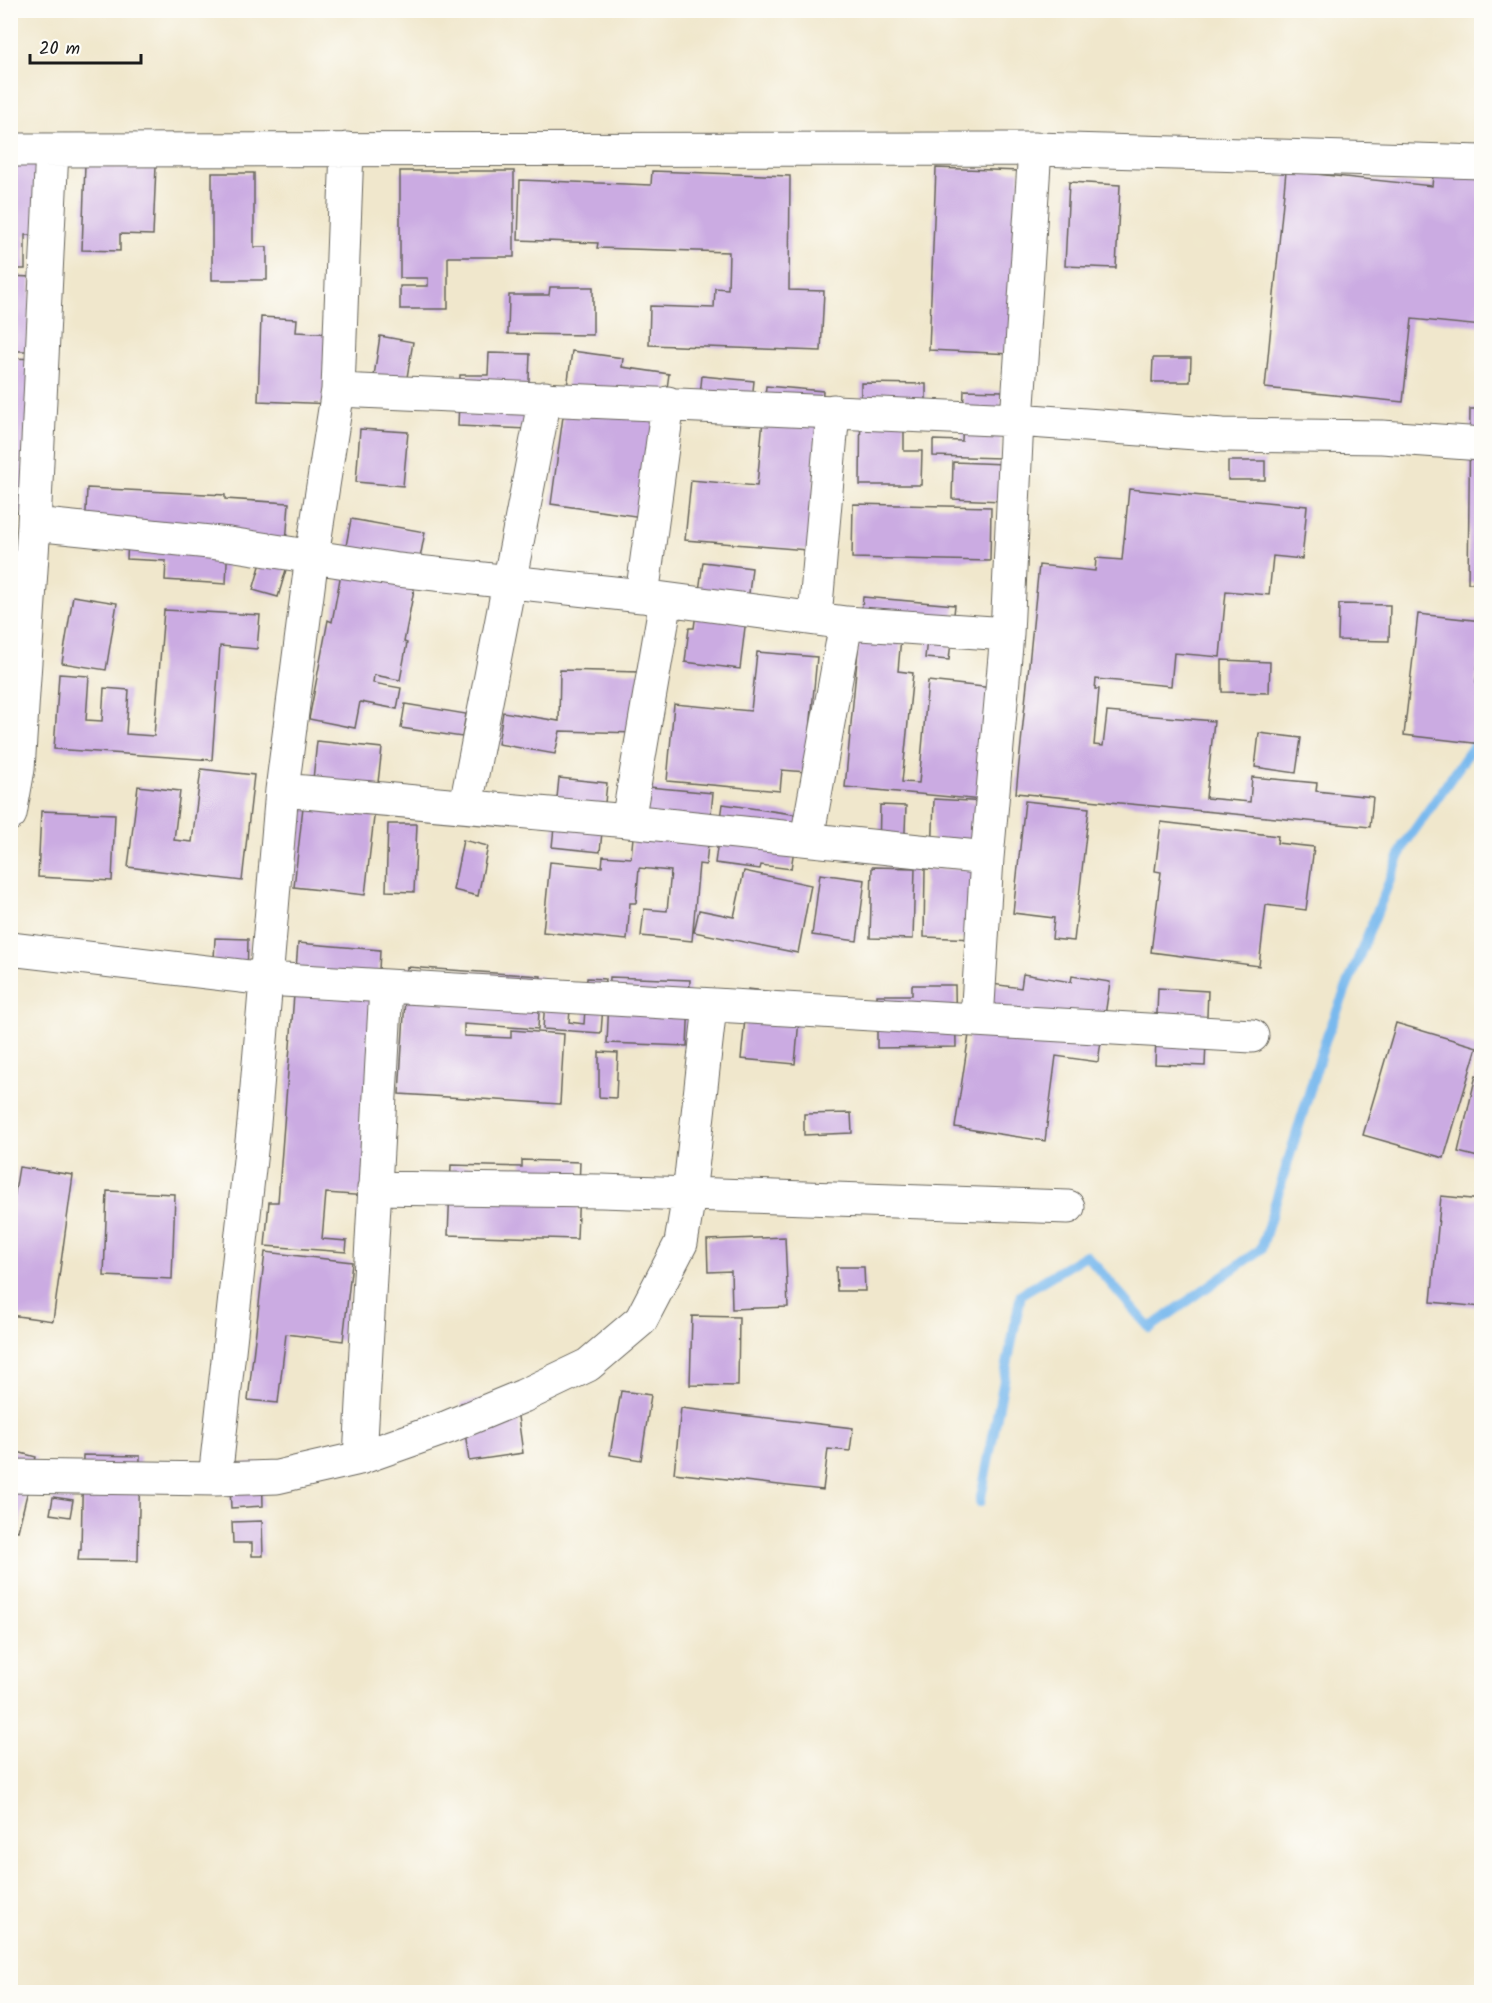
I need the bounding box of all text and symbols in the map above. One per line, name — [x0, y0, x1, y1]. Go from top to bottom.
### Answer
scale bar — [30, 27, 141, 65]
text: 20 m — [39, 35, 80, 64]

